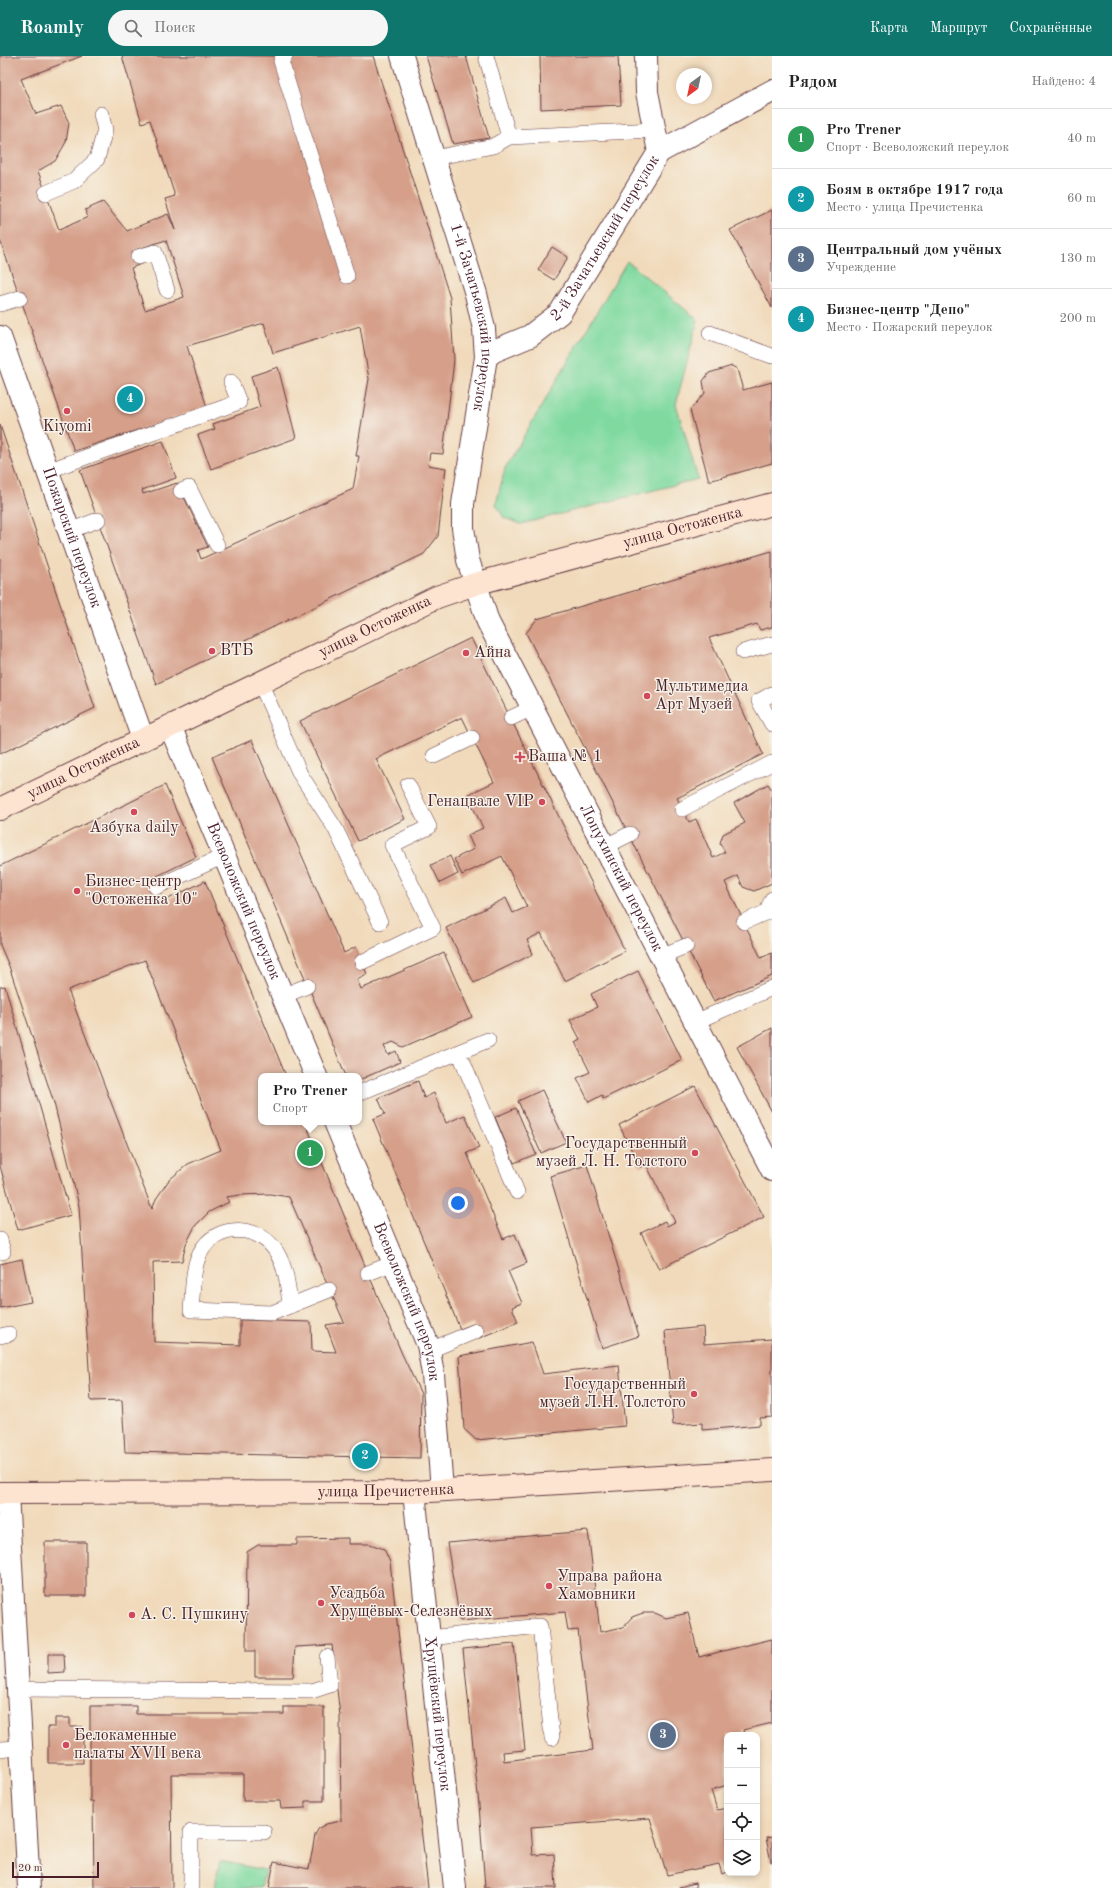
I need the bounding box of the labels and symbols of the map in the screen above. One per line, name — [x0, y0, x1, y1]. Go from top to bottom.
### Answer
north arrow — [676, 68, 712, 104]
street label: 2-й Зачатьевский переулок — [548, 153, 663, 325]
street label: 1-й Зачатьевский переулок — [447, 221, 494, 413]
pin: 4 — [117, 384, 143, 414]
marker: Kiyomi — [62, 406, 72, 416]
place label: Kiyomi — [42, 419, 92, 435]
street label: Пожарский переулок — [39, 465, 104, 610]
street label: улица Остоженка — [621, 504, 744, 552]
street label: улица Остоженка — [316, 593, 434, 661]
place label: ВТБ — [220, 643, 253, 659]
place label: Айна — [474, 645, 512, 661]
marker: ВТБ — [207, 646, 217, 656]
marker: Айна — [461, 648, 471, 658]
place label: Мультимедиа Арт Музей — [655, 679, 749, 713]
marker: Мультимедиа Арт Музей — [642, 691, 652, 701]
street label: улица Остоженка — [25, 734, 142, 802]
place label: Ваша № 1 — [528, 749, 602, 765]
marker: Ваша № 1 — [515, 752, 525, 762]
place label: Генацвале VIP — [427, 794, 534, 810]
marker: Генацвале VIP — [537, 797, 547, 807]
street label: Лопухинский переулок — [576, 802, 665, 954]
marker: Азбука daily — [129, 807, 139, 817]
place label: Азбука daily — [89, 820, 179, 836]
street label: Всеволожский переулок — [203, 820, 283, 982]
place label: Бизнес-центр "Остоженка 10" — [85, 874, 198, 908]
marker: Бизнес-центр "Остоженка 10" — [72, 886, 82, 896]
place label: Государственный музей Л. Н. Толстого — [536, 1136, 687, 1170]
pin: 1 — [297, 1138, 323, 1168]
marker: Государственный музей Л. Н. Толстого — [690, 1148, 700, 1158]
your location — [448, 1193, 468, 1213]
street label: Всеволожский переулок — [370, 1220, 442, 1382]
place label: Государственный музей Л.Н. Толстого — [540, 1377, 686, 1411]
marker: Государственный музей Л.Н. Толстого — [689, 1389, 699, 1399]
pin: 2 — [352, 1441, 378, 1471]
street label: улица Пречистенка — [317, 1482, 455, 1500]
place label: Управа района Хамовники — [557, 1569, 662, 1603]
marker: Управа района Хамовники — [544, 1581, 554, 1591]
place label: Усадьба Хрущёвых-Селезнёвых — [329, 1586, 493, 1620]
marker: Усадьба Хрущёвых-Селезнёвых — [316, 1598, 326, 1608]
place label: А. С. Пушкину — [140, 1607, 249, 1623]
marker: А. С. Пушкину — [127, 1610, 137, 1620]
street label: Хрущёвский переулок — [421, 1635, 453, 1792]
pin: 3 — [650, 1720, 676, 1750]
place label: Белокаменные палаты XVII века — [74, 1728, 202, 1762]
marker: Белокаменные палаты XVII века — [61, 1740, 71, 1750]
scale bar — [12, 1860, 99, 1879]

